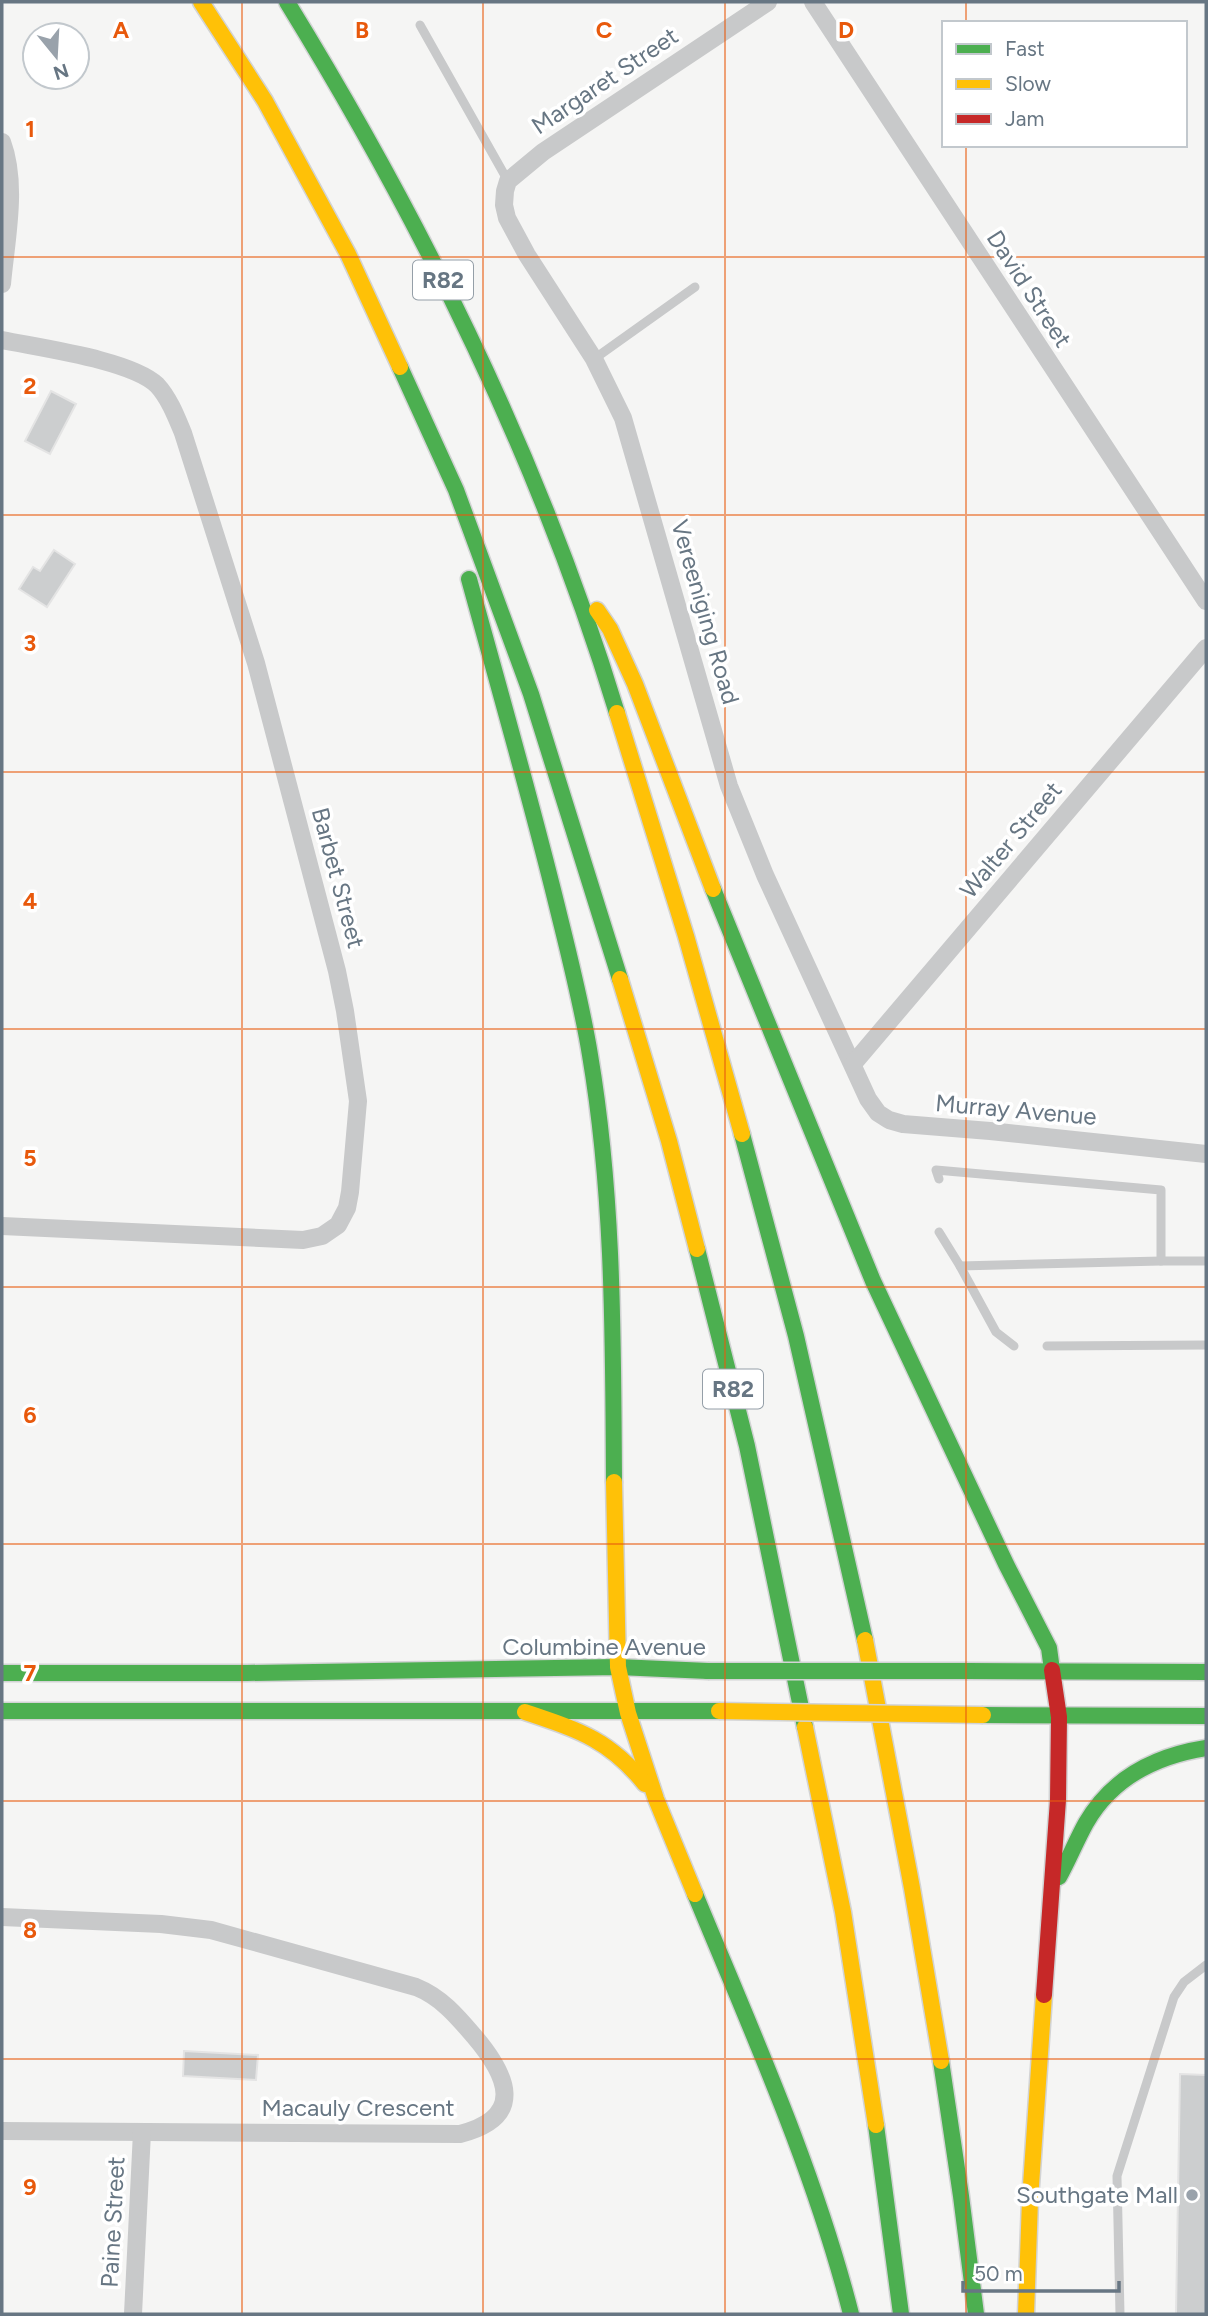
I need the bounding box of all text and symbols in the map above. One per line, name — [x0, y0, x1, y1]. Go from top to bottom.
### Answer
text: A — [113, 16, 130, 44]
text: B — [355, 16, 369, 44]
text: C — [596, 16, 613, 44]
text: D — [838, 16, 854, 44]
north arrow — [21, 21, 91, 91]
street label: Margaret Street — [526, 21, 683, 140]
legend — [942, 21, 1187, 147]
text: Fast — [1005, 36, 1045, 61]
text: N — [51, 58, 72, 85]
text: Slow — [1005, 71, 1051, 96]
text: Jam — [1005, 106, 1044, 131]
text: 1 — [25, 115, 35, 143]
street label: David Street — [981, 225, 1078, 353]
road number: R82 — [413, 260, 473, 300]
text: 2 — [23, 372, 37, 400]
street label: Vereeniging Road — [665, 516, 746, 707]
text: 3 — [24, 629, 36, 657]
street label: Walter Street — [954, 776, 1068, 904]
street label: Barbet Street — [306, 804, 371, 951]
text: 4 — [23, 887, 37, 915]
street label: Murray Avenue — [934, 1088, 1098, 1131]
text: 5 — [23, 1144, 37, 1172]
road number: R82 — [703, 1370, 763, 1408]
text: 6 — [23, 1401, 37, 1429]
street label: Columbine Avenue — [502, 1632, 706, 1661]
text: 7 — [24, 1659, 37, 1687]
text: 8 — [23, 1916, 37, 1944]
street label: Macauly Crescent — [261, 2093, 455, 2122]
street label: Paine Street — [95, 2156, 130, 2288]
text: 9 — [23, 2173, 37, 2201]
place label: Southgate Mall — [1016, 2180, 1178, 2209]
marker: Southgate Mall — [1184, 2187, 1200, 2203]
scale bar — [963, 2250, 1119, 2294]
text: 50 m — [974, 2261, 1023, 2286]

